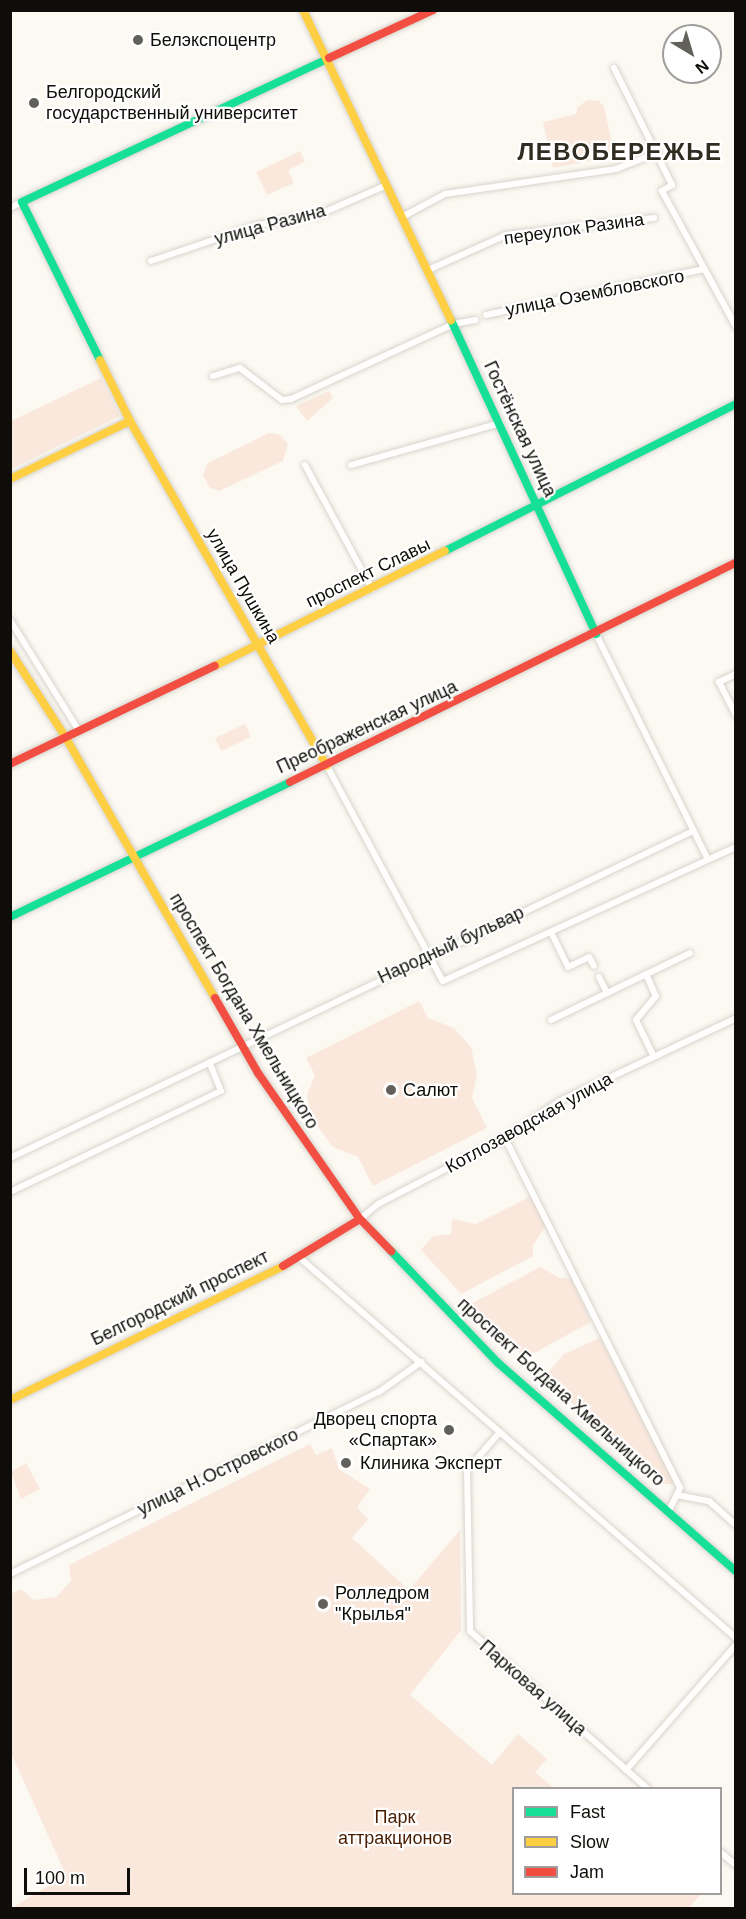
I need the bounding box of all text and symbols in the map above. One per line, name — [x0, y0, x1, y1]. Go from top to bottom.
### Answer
north arrow — [662, 24, 722, 84]
place label: Белэкспоцентр — [150, 29, 276, 51]
marker: Белэкспоцентр — [131, 33, 145, 47]
text: N — [692, 57, 712, 77]
place label: Белгородский государственный университет — [46, 82, 298, 124]
marker: Белгородский государственный университет — [27, 96, 41, 110]
district label: ЛЕВОБЕРЕЖЬЕ — [518, 138, 722, 166]
street label: улица Разина — [212, 200, 328, 250]
street label: переулок Разина — [503, 208, 645, 250]
street label: улица Озембловского — [504, 265, 686, 321]
street label: Гостёнская улица — [479, 358, 561, 500]
street label: улица Пушкина — [201, 525, 285, 647]
street label: проспект Славы — [302, 534, 434, 612]
street label: Преображенская улица — [273, 676, 461, 778]
street label: проспект Богдана Хмельницкого — [165, 889, 323, 1133]
street label: Народный бульвар — [374, 902, 528, 988]
street label: Котлозаводская улица — [442, 1068, 616, 1178]
place label: Салют — [403, 1079, 458, 1101]
marker: Салют — [384, 1083, 398, 1097]
street label: Белгородский проспект — [88, 1246, 272, 1350]
street label: проспект Богдана Хмельницкого — [453, 1293, 669, 1491]
place label: Дворец спорта «Спартак» — [314, 1409, 437, 1452]
marker: Дворец спорта «Спартак» — [442, 1423, 456, 1437]
street label: улица Н.Островского — [134, 1424, 302, 1520]
place label: Клиника Эксперт — [360, 1452, 502, 1474]
marker: Клиника Эксперт — [337, 1454, 355, 1472]
place label: Ролледром "Крылья" — [335, 1583, 429, 1626]
marker: Ролледром "Крылья" — [316, 1597, 330, 1611]
street label: Парковая улица — [475, 1636, 591, 1740]
legend — [512, 1787, 722, 1895]
text: Fast — [570, 1802, 605, 1822]
park label: Парк аттракционов — [338, 1807, 452, 1850]
text: Slow — [570, 1832, 609, 1852]
scale bar — [27, 1856, 134, 1894]
text: Jam — [570, 1862, 604, 1882]
text: 100 m — [35, 1868, 85, 1888]

